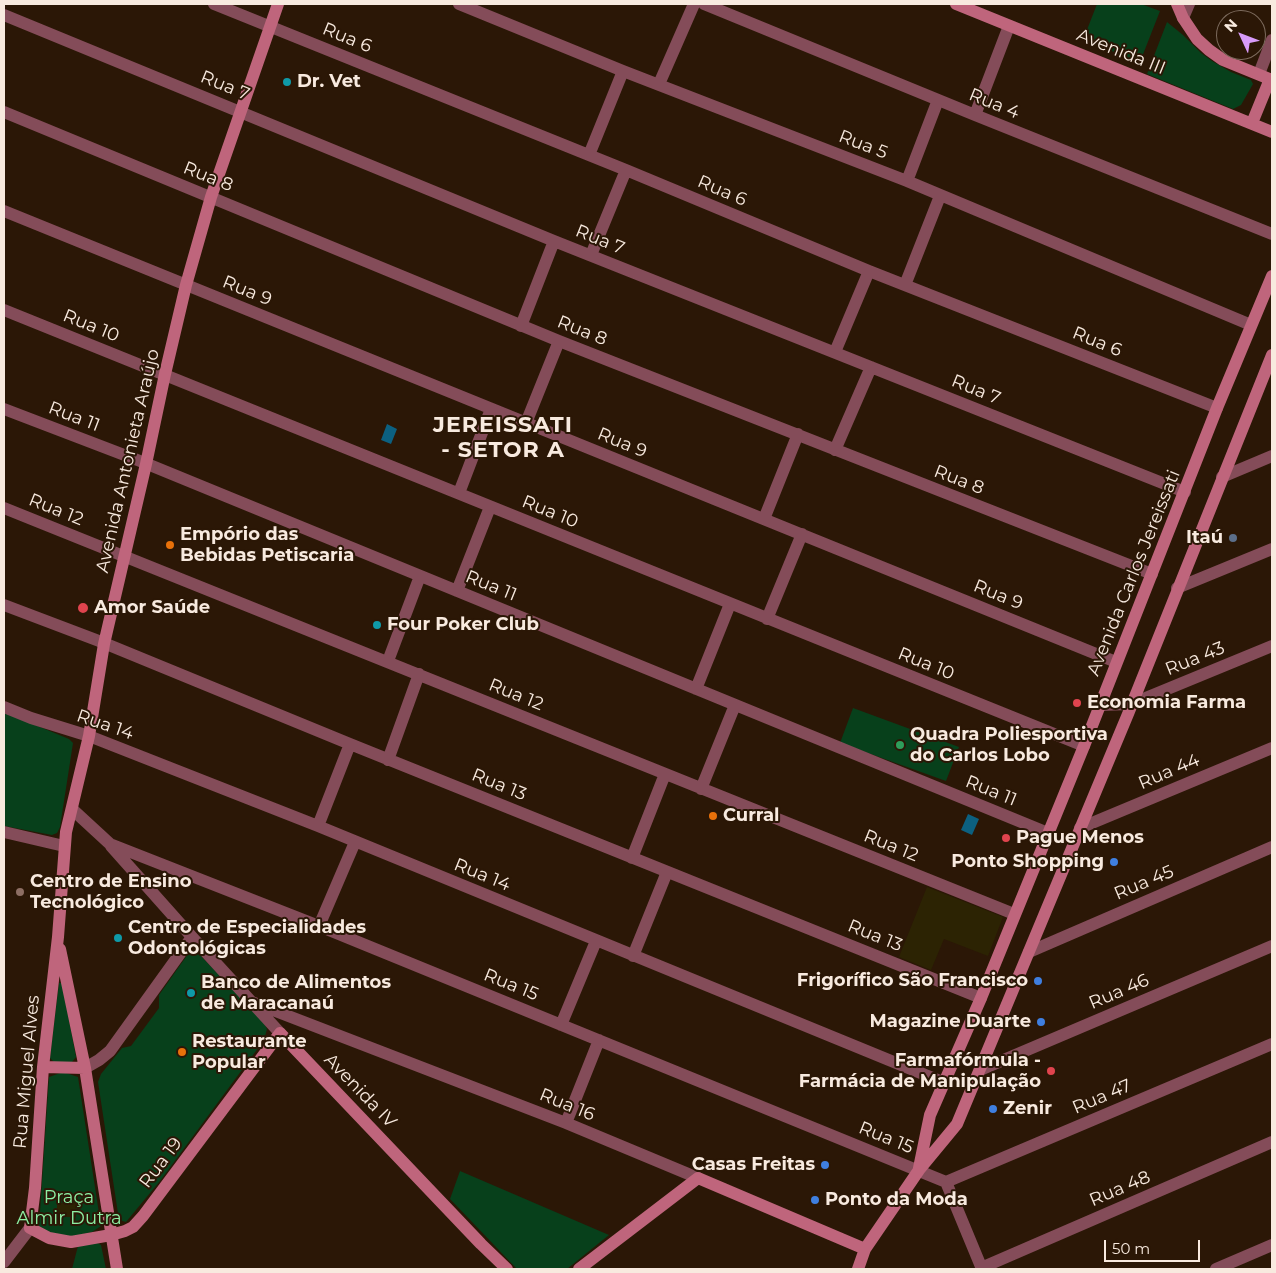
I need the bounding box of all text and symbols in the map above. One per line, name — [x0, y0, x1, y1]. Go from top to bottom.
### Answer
north arrow — [1216, 10, 1266, 60]
text: N — [1220, 15, 1241, 36]
street label: Rua 6 — [319, 18, 375, 58]
street label: Avenida III — [1074, 24, 1168, 80]
street label: Rua 7 — [197, 66, 253, 106]
place label: Dr. Vet — [297, 71, 361, 93]
marker: Dr. Vet — [281, 76, 293, 88]
street label: Rua 4 — [966, 84, 1022, 124]
street label: Rua 5 — [835, 126, 891, 164]
street label: Rua 8 — [180, 157, 236, 197]
street label: Rua 6 — [694, 171, 750, 211]
street label: Rua 7 — [572, 220, 628, 260]
street label: Rua 9 — [219, 271, 275, 311]
street label: Rua 10 — [60, 305, 122, 347]
street label: Rua 8 — [554, 311, 610, 351]
street label: Rua 6 — [1069, 322, 1125, 362]
street label: Avenida Antonieta Araújo — [92, 347, 164, 575]
street label: Rua 7 — [948, 370, 1004, 410]
street label: Rua 11 — [45, 397, 103, 437]
district label: JEREISSATI - SETOR A — [432, 413, 574, 464]
street label: Rua 9 — [594, 423, 650, 463]
street label: Rua 8 — [931, 461, 987, 499]
street label: Avenida Carlos Jereissati — [1083, 467, 1185, 679]
street label: Rua 12 — [25, 489, 87, 531]
street label: Rua 10 — [519, 491, 581, 533]
place label: Empório das Bebidas Petiscaria — [180, 524, 354, 566]
place label: Itaú — [1186, 527, 1223, 549]
marker: Itaú — [1227, 532, 1239, 544]
marker: Empório das Bebidas Petiscaria — [164, 539, 176, 551]
street label: Rua 11 — [462, 566, 520, 606]
street label: Rua 9 — [970, 575, 1026, 615]
place label: Amor Saúde — [94, 597, 210, 619]
marker: Amor Saúde — [76, 601, 90, 615]
place label: Four Poker Club — [387, 614, 539, 636]
marker: Four Poker Club — [371, 619, 383, 631]
street label: Rua 43 — [1162, 637, 1228, 681]
street label: Rua 10 — [895, 643, 957, 685]
street label: Rua 12 — [485, 674, 547, 716]
place label: Economia Farma — [1087, 692, 1246, 714]
marker: Economia Farma — [1071, 697, 1083, 709]
street label: Rua 14 — [74, 705, 136, 745]
place label: Quadra Poliesportiva do Carlos Lobo — [910, 724, 1108, 766]
marker: Quadra Poliesportiva do Carlos Lobo — [894, 739, 906, 751]
street label: Rua 44 — [1135, 750, 1203, 794]
street label: Rua 13 — [468, 764, 530, 806]
street label: Rua 11 — [962, 771, 1020, 811]
place label: Curral — [723, 805, 779, 827]
marker: Curral — [707, 810, 719, 822]
street label: Rua 12 — [860, 825, 922, 867]
place label: Pague Menos — [1016, 827, 1144, 849]
marker: Pague Menos — [1000, 832, 1012, 844]
place label: Ponto Shopping — [951, 851, 1104, 873]
street label: Rua 14 — [451, 854, 513, 896]
marker: Ponto Shopping — [1108, 856, 1120, 868]
street label: Rua 45 — [1111, 861, 1177, 905]
place label: Centro de Ensino Tecnológico — [30, 871, 192, 914]
marker: Centro de Ensino Tecnológico — [14, 886, 26, 898]
street label: Rua 13 — [844, 915, 906, 957]
place label: Centro de Especialidades Odontológicas — [128, 917, 366, 960]
marker: Centro de Especialidades Odontológicas — [112, 932, 124, 944]
street label: Rua 15 — [480, 964, 542, 1006]
place label: Frigorífico São Francisco — [797, 970, 1028, 992]
street label: Rua 46 — [1086, 970, 1152, 1014]
place label: Banco de Alimentos de Maracanaú — [201, 972, 391, 1014]
marker: Frigorífico São Francisco — [1032, 975, 1044, 987]
marker: Banco de Alimentos de Maracanaú — [185, 987, 197, 999]
street label: Rua Miguel Alves — [10, 994, 44, 1150]
place label: Magazine Duarte — [870, 1011, 1031, 1033]
marker: Magazine Duarte — [1035, 1016, 1047, 1028]
place label: Restaurante Popular — [192, 1031, 307, 1074]
marker: Restaurante Popular — [176, 1046, 188, 1058]
street label: Avenida IV — [319, 1049, 401, 1133]
place label: Farmafórmula - Farmácia de Manipulação — [799, 1050, 1041, 1092]
marker: Farmafórmula - Farmácia de Manipulação — [1045, 1065, 1057, 1077]
street label: Rua 47 — [1069, 1075, 1135, 1119]
street label: Rua 16 — [536, 1084, 598, 1126]
place label: Zenir — [1003, 1098, 1052, 1120]
marker: Zenir — [987, 1103, 999, 1115]
street label: Rua 15 — [855, 1117, 917, 1159]
street label: Rua 19 — [135, 1133, 187, 1193]
place label: Casas Freitas — [692, 1154, 815, 1176]
marker: Casas Freitas — [819, 1159, 831, 1171]
street label: Rua 48 — [1086, 1167, 1154, 1211]
park label: Praça Almir Dutra — [17, 1187, 121, 1230]
place label: Ponto da Moda — [825, 1189, 968, 1211]
marker: Ponto da Moda — [809, 1194, 821, 1206]
scale bar — [1106, 1230, 1202, 1262]
text: 50 m — [1112, 1239, 1150, 1258]

